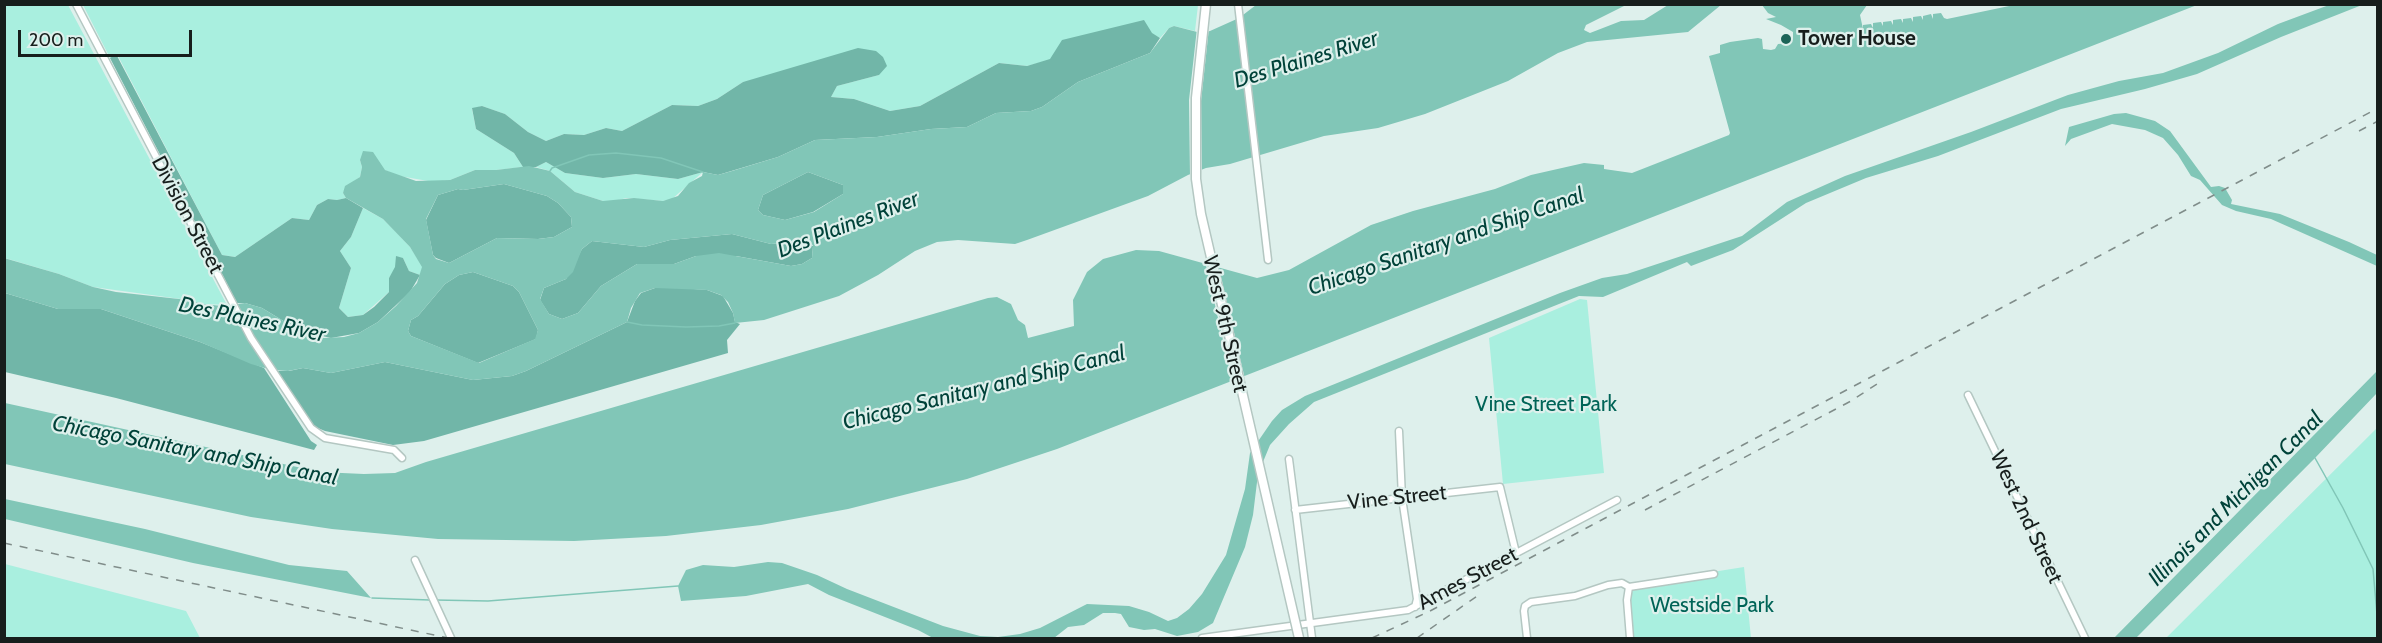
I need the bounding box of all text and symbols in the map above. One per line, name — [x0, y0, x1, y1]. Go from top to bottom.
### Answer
scale bar — [21, 18, 195, 56]
water label: Des Plaines River — [1231, 26, 1381, 94]
place label: Tower House — [1798, 26, 1916, 52]
text: 200 m — [29, 29, 83, 51]
marker: Tower House — [1779, 32, 1793, 46]
street label: Division Street — [145, 152, 229, 278]
water label: Chicago Sanitary and Ship Canal — [1305, 182, 1587, 302]
water label: Des Plaines River — [774, 186, 922, 264]
street label: West 9th Street — [1197, 253, 1253, 395]
water label: Des Plaines River — [176, 292, 328, 348]
water label: Chicago Sanitary and Ship Canal — [840, 340, 1128, 436]
park label: Vine Street Park — [1475, 392, 1617, 418]
water label: Illinois and Michigan Canal — [2143, 406, 2329, 592]
water label: Chicago Sanitary and Ship Canal — [50, 410, 340, 492]
street label: West 2nd Street — [1984, 447, 2068, 587]
street label: Vine Street — [1346, 480, 1448, 516]
street label: Ames Street — [1414, 542, 1522, 616]
park label: Westside Park — [1650, 593, 1774, 619]

